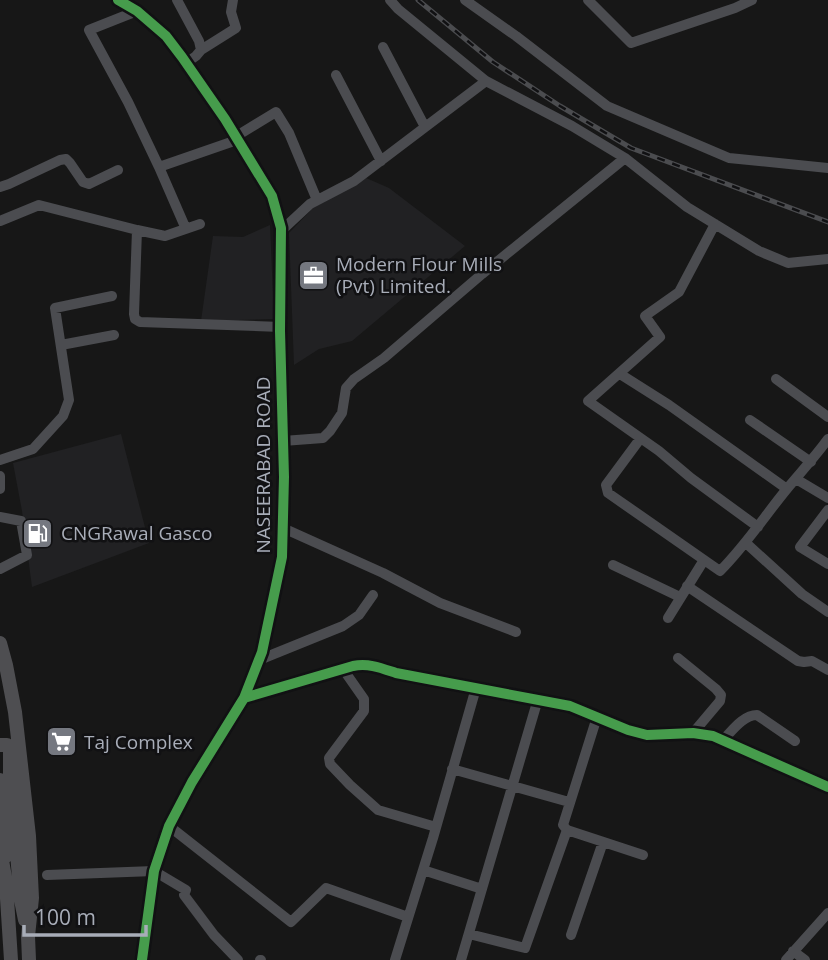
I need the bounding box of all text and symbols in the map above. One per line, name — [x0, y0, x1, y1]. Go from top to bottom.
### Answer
place label: Modern Flour Mills (Pvt) Limited. — [336, 251, 502, 299]
office icon: Modern Flour Mills (Pvt) Limited. — [296, 258, 330, 292]
street label: NASEERABAD ROAD — [250, 377, 276, 553]
fuel station icon: CNGRawal Gasco — [21, 516, 55, 550]
place label: CNGRawal Gasco — [61, 520, 212, 546]
supermarket icon: Taj Complex — [44, 725, 78, 759]
place label: Taj Complex — [84, 729, 193, 755]
scale bar — [24, 894, 147, 938]
text: 100 m — [35, 903, 96, 931]

